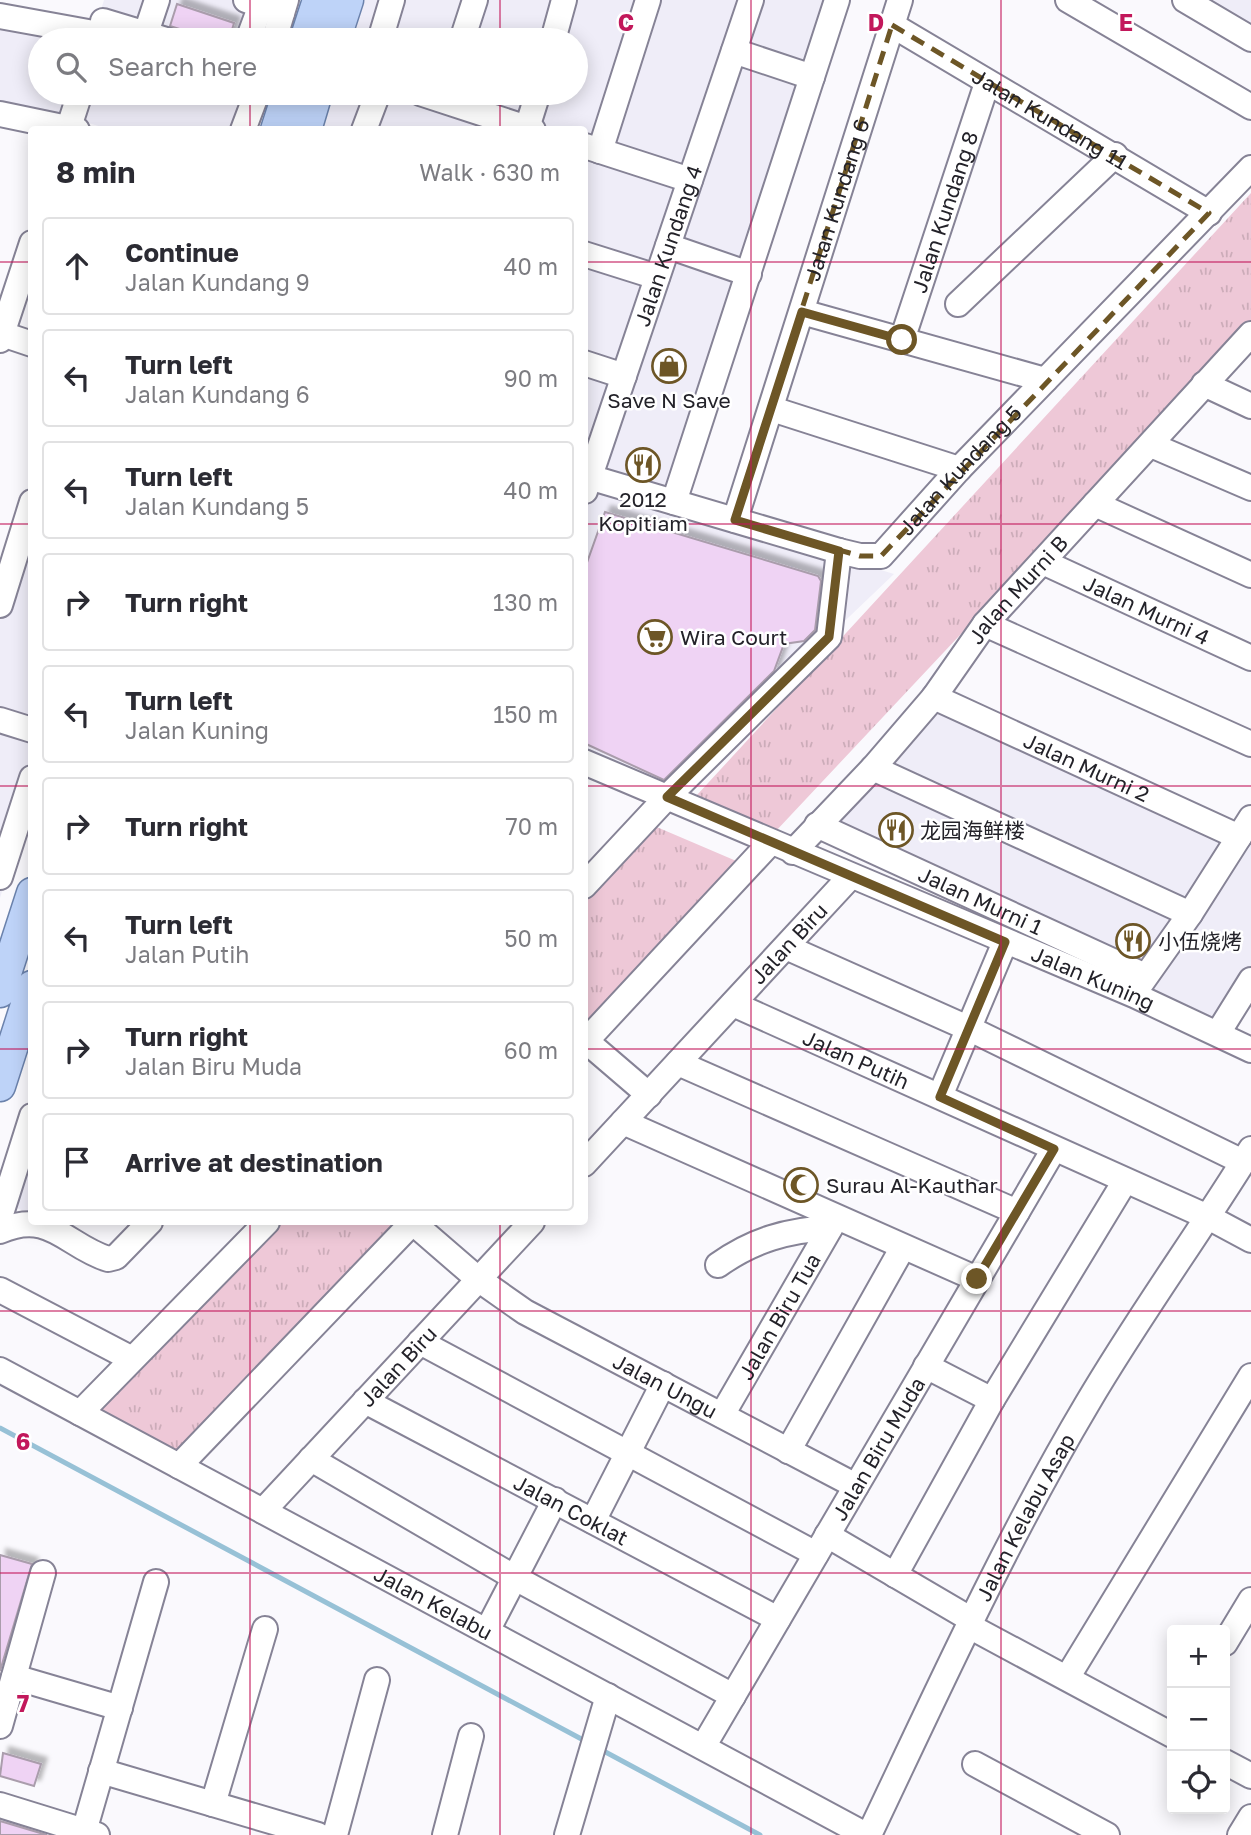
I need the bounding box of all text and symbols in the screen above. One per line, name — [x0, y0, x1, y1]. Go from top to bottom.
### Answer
text: C — [618, 8, 634, 36]
text: D — [868, 8, 884, 36]
text: E — [1119, 8, 1133, 36]
search box — [28, 28, 588, 105]
icon: search — [52, 48, 90, 86]
text: Search here — [108, 51, 257, 82]
street label: Jalan Kundang 11 — [968, 63, 1133, 175]
street label: Jalan Kundang 6 — [799, 115, 875, 284]
street label: Jalan Kundang 8 — [906, 128, 983, 296]
text: 8 min — [56, 154, 135, 190]
text: Walk · 630 m — [419, 158, 560, 186]
street label: Jalan Kundang 4 — [629, 162, 707, 330]
text: Continue — [125, 237, 239, 268]
icon: ahead — [58, 247, 96, 285]
text: 40 m — [504, 252, 558, 280]
text: Jalan Kundang 9 — [125, 268, 310, 296]
route start — [886, 324, 917, 355]
shop icon: Save N Save — [650, 347, 688, 385]
text: Turn left — [125, 349, 233, 380]
icon: left — [58, 359, 96, 397]
text: 90 m — [504, 364, 558, 392]
text: Jalan Kundang 6 — [125, 380, 310, 408]
place label: Save N Save — [607, 387, 731, 413]
street label: Jalan Kundang 5 — [893, 400, 1027, 540]
restaurant icon: 2012 Kopitiam — [624, 446, 662, 484]
text: Turn left — [125, 461, 233, 492]
icon: left — [58, 471, 96, 509]
text: 40 m — [504, 476, 558, 504]
place label: 2012 Kopitiam — [598, 486, 688, 536]
text: Jalan Kundang 5 — [125, 492, 309, 520]
street label: Jalan Murni B — [962, 530, 1073, 649]
street label: Jalan Murni 4 — [1079, 569, 1214, 650]
icon: right — [58, 583, 96, 621]
text: Turn right — [125, 587, 248, 618]
text: 130 m — [493, 588, 558, 616]
supermarket icon: Wira Court — [636, 618, 674, 656]
place label: Wira Court — [680, 624, 787, 650]
text: Turn left — [125, 685, 233, 716]
icon: left — [58, 695, 96, 733]
text: 150 m — [493, 700, 558, 728]
text: Jalan Kuning — [125, 716, 269, 744]
street label: Jalan Murni 2 — [1020, 727, 1154, 807]
icon: right — [58, 807, 96, 845]
text: Turn right — [125, 811, 248, 842]
restaurant icon: 龙园海鲜楼 — [877, 811, 915, 849]
text: 70 m — [505, 812, 558, 840]
place label: 龙园海鲜楼 — [920, 817, 1025, 843]
street label: Jalan Murni 1 — [915, 861, 1046, 940]
street label: Jalan Biru — [745, 897, 832, 989]
text: Turn left — [125, 909, 233, 940]
icon: left — [58, 919, 96, 957]
restaurant icon: 小伍烧烤 — [1114, 922, 1152, 960]
text: 50 m — [504, 924, 558, 952]
place label: 小伍烧烤 — [1158, 928, 1242, 954]
text: Jalan Putih — [125, 940, 250, 968]
street label: Jalan Kuning — [1028, 940, 1159, 1016]
text: Turn right — [125, 1021, 248, 1052]
street label: Jalan Putih — [799, 1024, 913, 1094]
icon: right — [58, 1031, 96, 1069]
text: 60 m — [504, 1036, 558, 1064]
text: Jalan Biru Muda — [125, 1052, 302, 1080]
icon: arrive — [58, 1143, 96, 1181]
text: Arrive at destination — [125, 1147, 383, 1178]
mosque icon: Surau Al-Kauthar — [782, 1166, 820, 1204]
place label: Surau Al-Kauthar — [826, 1172, 998, 1198]
street label: Jalan Biru Tua — [732, 1248, 826, 1384]
route end — [961, 1263, 992, 1294]
street label: Jalan Biru — [354, 1320, 442, 1412]
street label: Jalan Ungu — [609, 1348, 722, 1424]
street label: Jalan Biru Muda — [826, 1372, 930, 1525]
text: 6 — [16, 1427, 30, 1455]
street label: Jalan Kelabu Asap — [970, 1429, 1080, 1605]
street label: Jalan Coklat — [509, 1469, 633, 1551]
street label: Jalan Kelabu — [370, 1560, 497, 1645]
map controls — [1167, 1625, 1230, 1814]
button: + — [1167, 1625, 1230, 1688]
button: − — [1167, 1688, 1230, 1751]
text: 7 — [17, 1689, 29, 1717]
button: locate — [1167, 1751, 1230, 1814]

